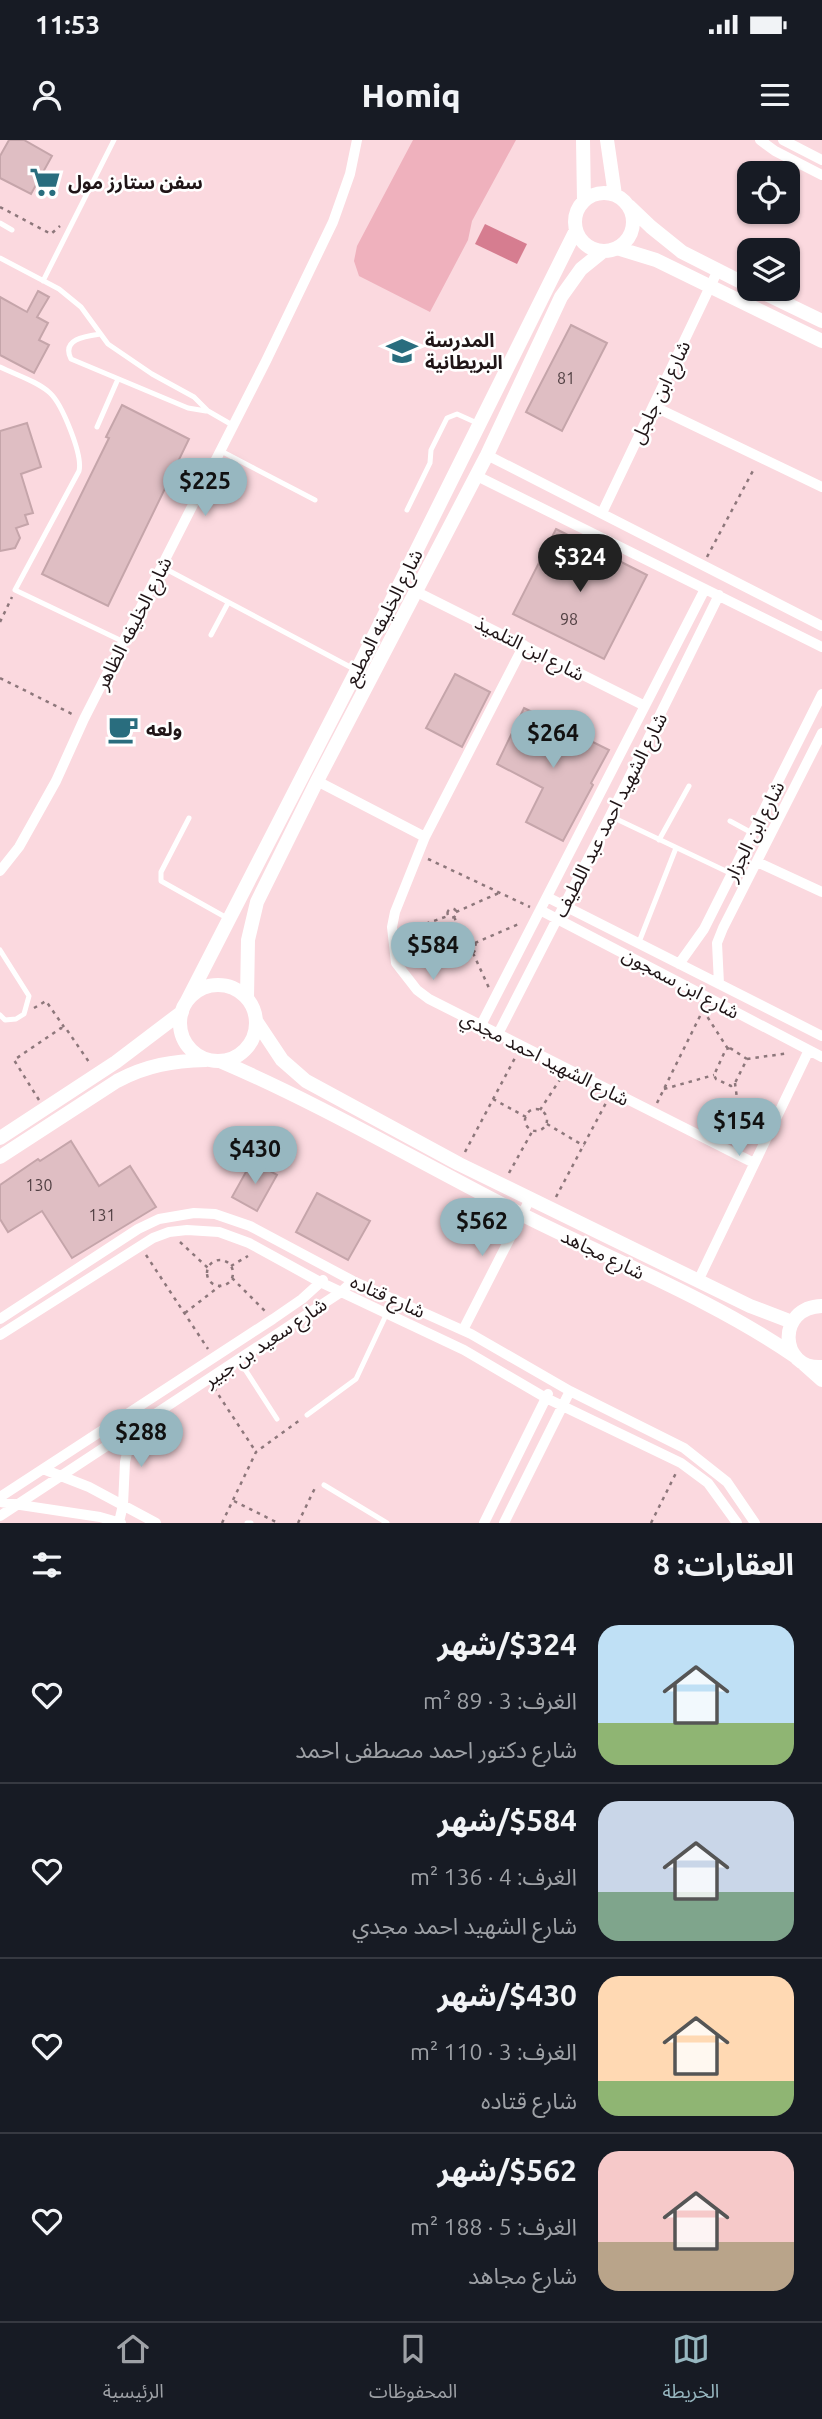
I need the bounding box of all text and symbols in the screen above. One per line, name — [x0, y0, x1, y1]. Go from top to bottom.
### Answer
text: 11:53 — [35, 10, 100, 39]
icon: person — [28, 76, 66, 114]
icon: menu — [756, 76, 794, 114]
text: Homiq — [361, 77, 461, 113]
map controls — [737, 161, 800, 301]
button: locate — [737, 161, 800, 224]
supermarket icon: سفن ستارز مول — [28, 165, 62, 199]
place label: سفن ستارز مول — [68, 171, 203, 194]
button: layers — [737, 238, 800, 301]
place label: المدرسة البريطانية — [425, 329, 503, 374]
school or university icon: المدرسة البريطانية — [385, 334, 419, 368]
street label: شارع ابن جلجل — [626, 337, 697, 449]
house number: 81 — [557, 369, 575, 387]
pin: $225 — [164, 458, 246, 518]
text: $225 — [179, 468, 231, 493]
pin: $324 — [539, 534, 621, 594]
text: $324 — [554, 544, 606, 569]
street label: شارع الخليفه المطيع — [339, 545, 430, 691]
street label: شارع الخليفه الظاهر — [90, 553, 179, 695]
house number: 98 — [560, 610, 578, 628]
street label: شارع ابن التلميذ — [470, 611, 588, 688]
street label: شارع الشهيد احمد عبد اللطيف — [549, 709, 674, 922]
pin: $264 — [512, 710, 594, 770]
cafe icon: ولعه — [106, 712, 140, 746]
place label: ولعه — [146, 718, 182, 740]
text: $264 — [527, 720, 579, 745]
street label: شارع ابن الجزار — [719, 777, 791, 887]
pin: $584 — [392, 922, 474, 982]
text: $584 — [407, 932, 459, 957]
street label: شارع ابن سمجون — [617, 943, 743, 1026]
street label: شارع الشهيد احمد مجدي — [455, 1006, 633, 1114]
pin: $154 — [698, 1098, 780, 1158]
text: $154 — [713, 1108, 765, 1133]
pin: $430 — [214, 1126, 296, 1186]
text: $430 — [229, 1136, 281, 1161]
house number: 130 — [25, 1176, 53, 1194]
pin: $562 — [441, 1198, 523, 1258]
house number: 131 — [88, 1206, 116, 1224]
text: $562 — [456, 1208, 508, 1233]
street label: شارع مجاهد — [556, 1224, 648, 1286]
street label: شارع قتاده — [346, 1270, 429, 1325]
street label: شارع سعيد بن جبير — [199, 1293, 332, 1394]
pin: $288 — [100, 1410, 182, 1469]
text: $288 — [115, 1419, 167, 1444]
icon: filters — [28, 1546, 66, 1584]
text: العقارات: 8 — [653, 1547, 794, 1581]
text: $324/شهر — [438, 1627, 577, 1661]
icon: home — [654, 1653, 738, 1737]
icon: heart — [28, 1676, 66, 1714]
text: الغرف: 3 · 89 m² — [423, 1688, 577, 1713]
text: شارع دكتور احمد مصطفى احمد — [295, 1737, 577, 1762]
text: $584/شهر — [438, 1803, 577, 1837]
icon: home — [654, 1829, 738, 1913]
icon: heart — [28, 1852, 66, 1890]
text: الغرف: 4 · 136 m² — [410, 1864, 577, 1889]
text: شارع الشهيد احمد مجدي — [352, 1913, 577, 1938]
text: $430/شهر — [438, 1978, 577, 2012]
icon: home — [654, 2004, 738, 2088]
icon: heart — [28, 2027, 66, 2065]
text: الغرف: 3 · 110 m² — [410, 2039, 577, 2064]
text: شارع قتاده — [481, 2088, 577, 2113]
text: $562/شهر — [438, 2153, 577, 2187]
icon: home — [654, 2179, 738, 2263]
icon: heart — [28, 2202, 66, 2240]
text: الغرف: 5 · 188 m² — [410, 2214, 577, 2239]
text: شارع مجاهد — [468, 2263, 577, 2288]
tab: الرئيسية — [103, 2330, 164, 2412]
tab: المحفوظات — [369, 2330, 457, 2412]
tab: الخريطة — [662, 2330, 719, 2412]

